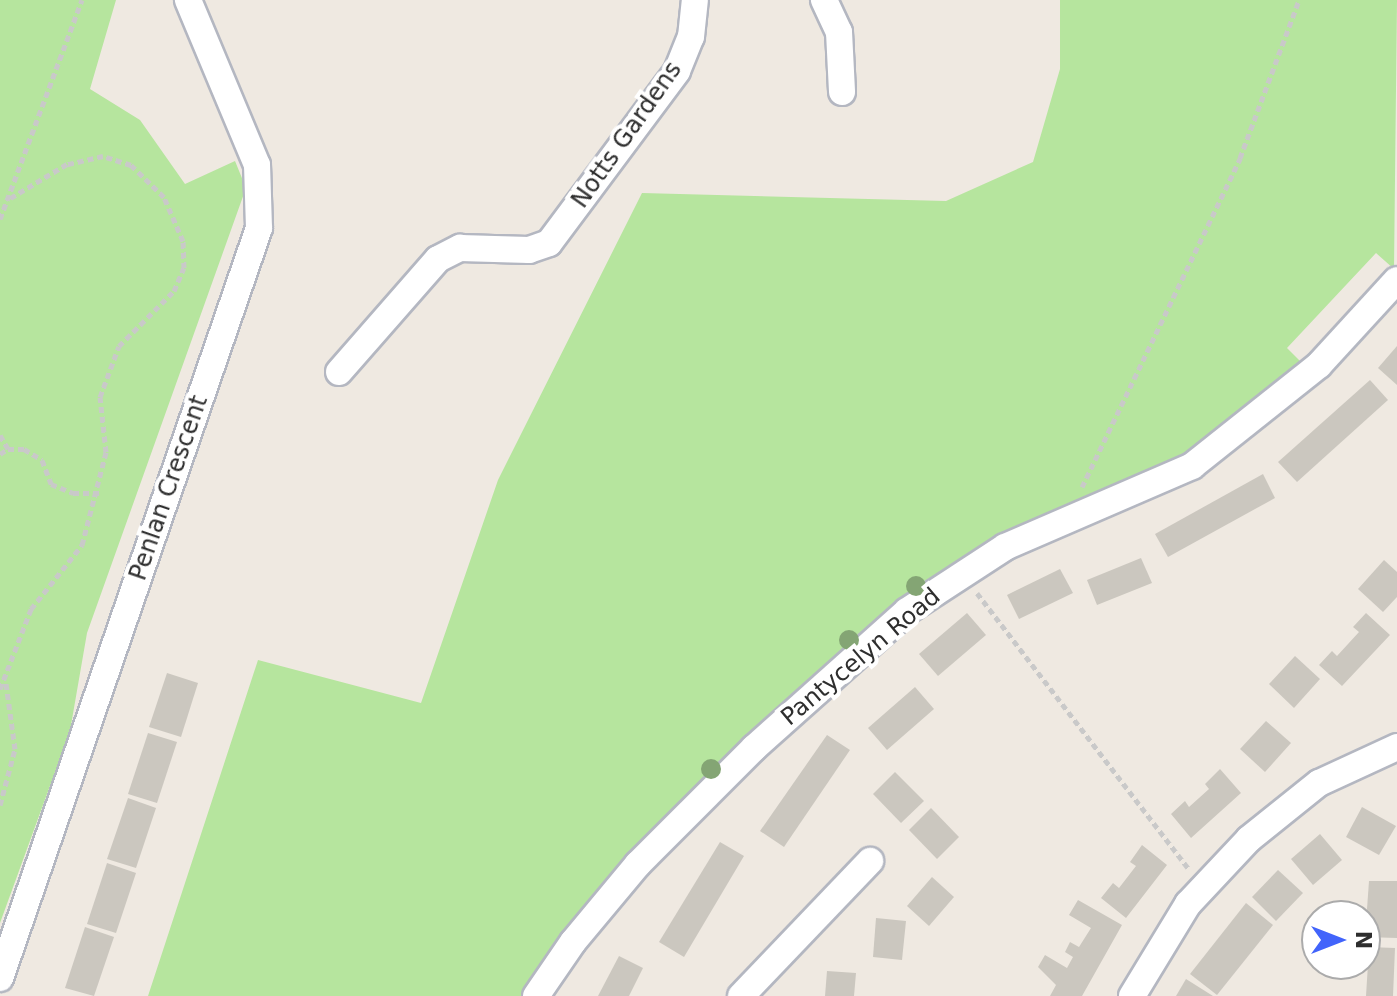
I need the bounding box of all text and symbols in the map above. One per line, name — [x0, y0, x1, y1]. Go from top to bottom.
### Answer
street label: Notts Gardens — [566, 56, 688, 214]
street label: Penlan Crescent — [124, 392, 214, 584]
street label: Pantycelyn Road — [776, 582, 946, 732]
north arrow — [1301, 900, 1381, 980]
text: N — [1351, 931, 1376, 949]

